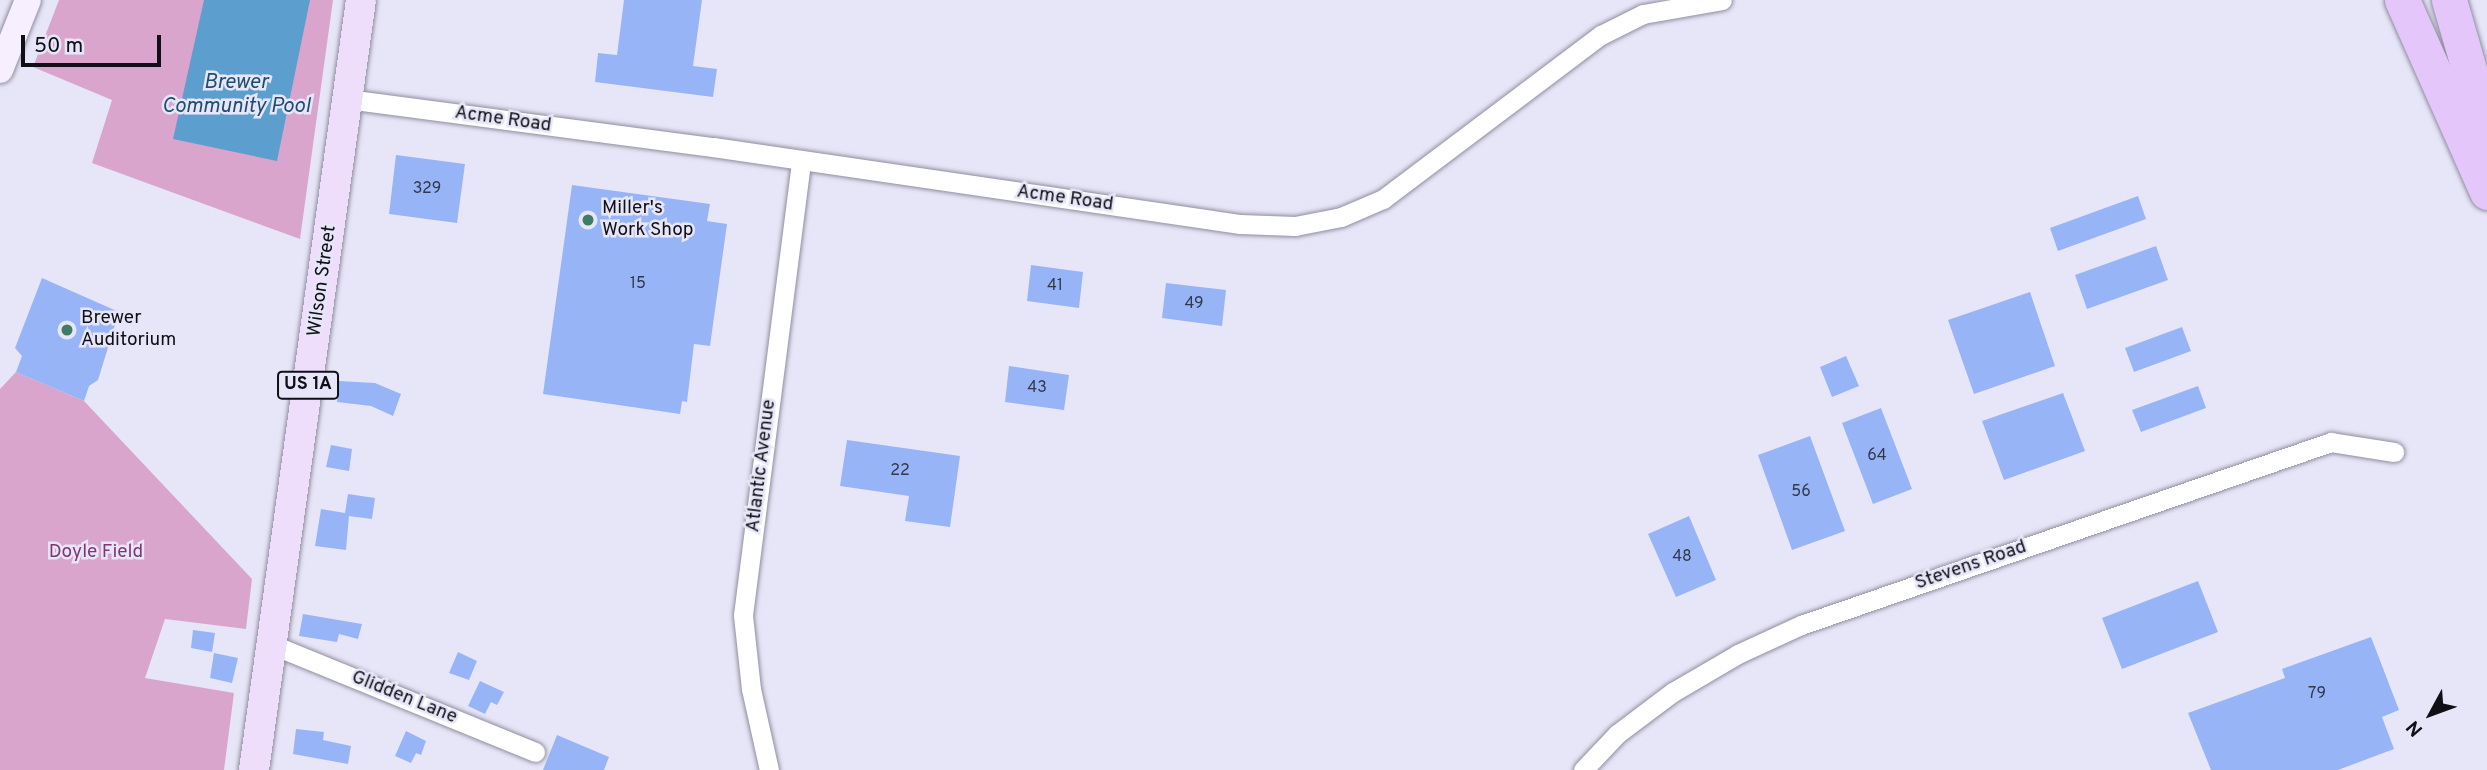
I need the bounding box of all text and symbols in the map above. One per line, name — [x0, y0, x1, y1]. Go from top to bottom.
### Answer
scale bar — [24, 21, 164, 65]
text: 50 m — [34, 33, 83, 60]
water label: Brewer Community Pool — [162, 70, 310, 120]
street label: Acme Road — [453, 102, 553, 138]
house number: 329 — [413, 179, 441, 199]
street label: Acme Road — [1015, 181, 1115, 217]
place label: Miller's Work Shop — [602, 198, 694, 242]
marker: Miller's Work Shop — [580, 212, 596, 228]
street label: Wilson Street — [304, 224, 342, 338]
house number: 15 — [630, 274, 646, 294]
house number: 41 — [1047, 276, 1063, 296]
house number: 49 — [1184, 294, 1204, 314]
place label: Brewer Auditorium — [81, 308, 176, 352]
marker: Brewer Auditorium — [59, 322, 75, 338]
road number: US 1A — [276, 370, 340, 400]
house number: 43 — [1027, 378, 1047, 398]
street label: Atlantic Avenue — [743, 398, 781, 534]
house number: 64 — [1867, 446, 1887, 466]
house number: 22 — [890, 461, 910, 481]
house number: 56 — [1791, 482, 1811, 502]
street label: Stevens Road — [1912, 536, 2030, 596]
park label: Doyle Field — [49, 542, 143, 564]
house number: 48 — [1672, 547, 1692, 567]
street label: Glidden Lane — [348, 666, 460, 730]
north arrow — [2396, 679, 2466, 749]
house number: 79 — [2308, 684, 2326, 704]
text: N — [2402, 715, 2429, 741]

